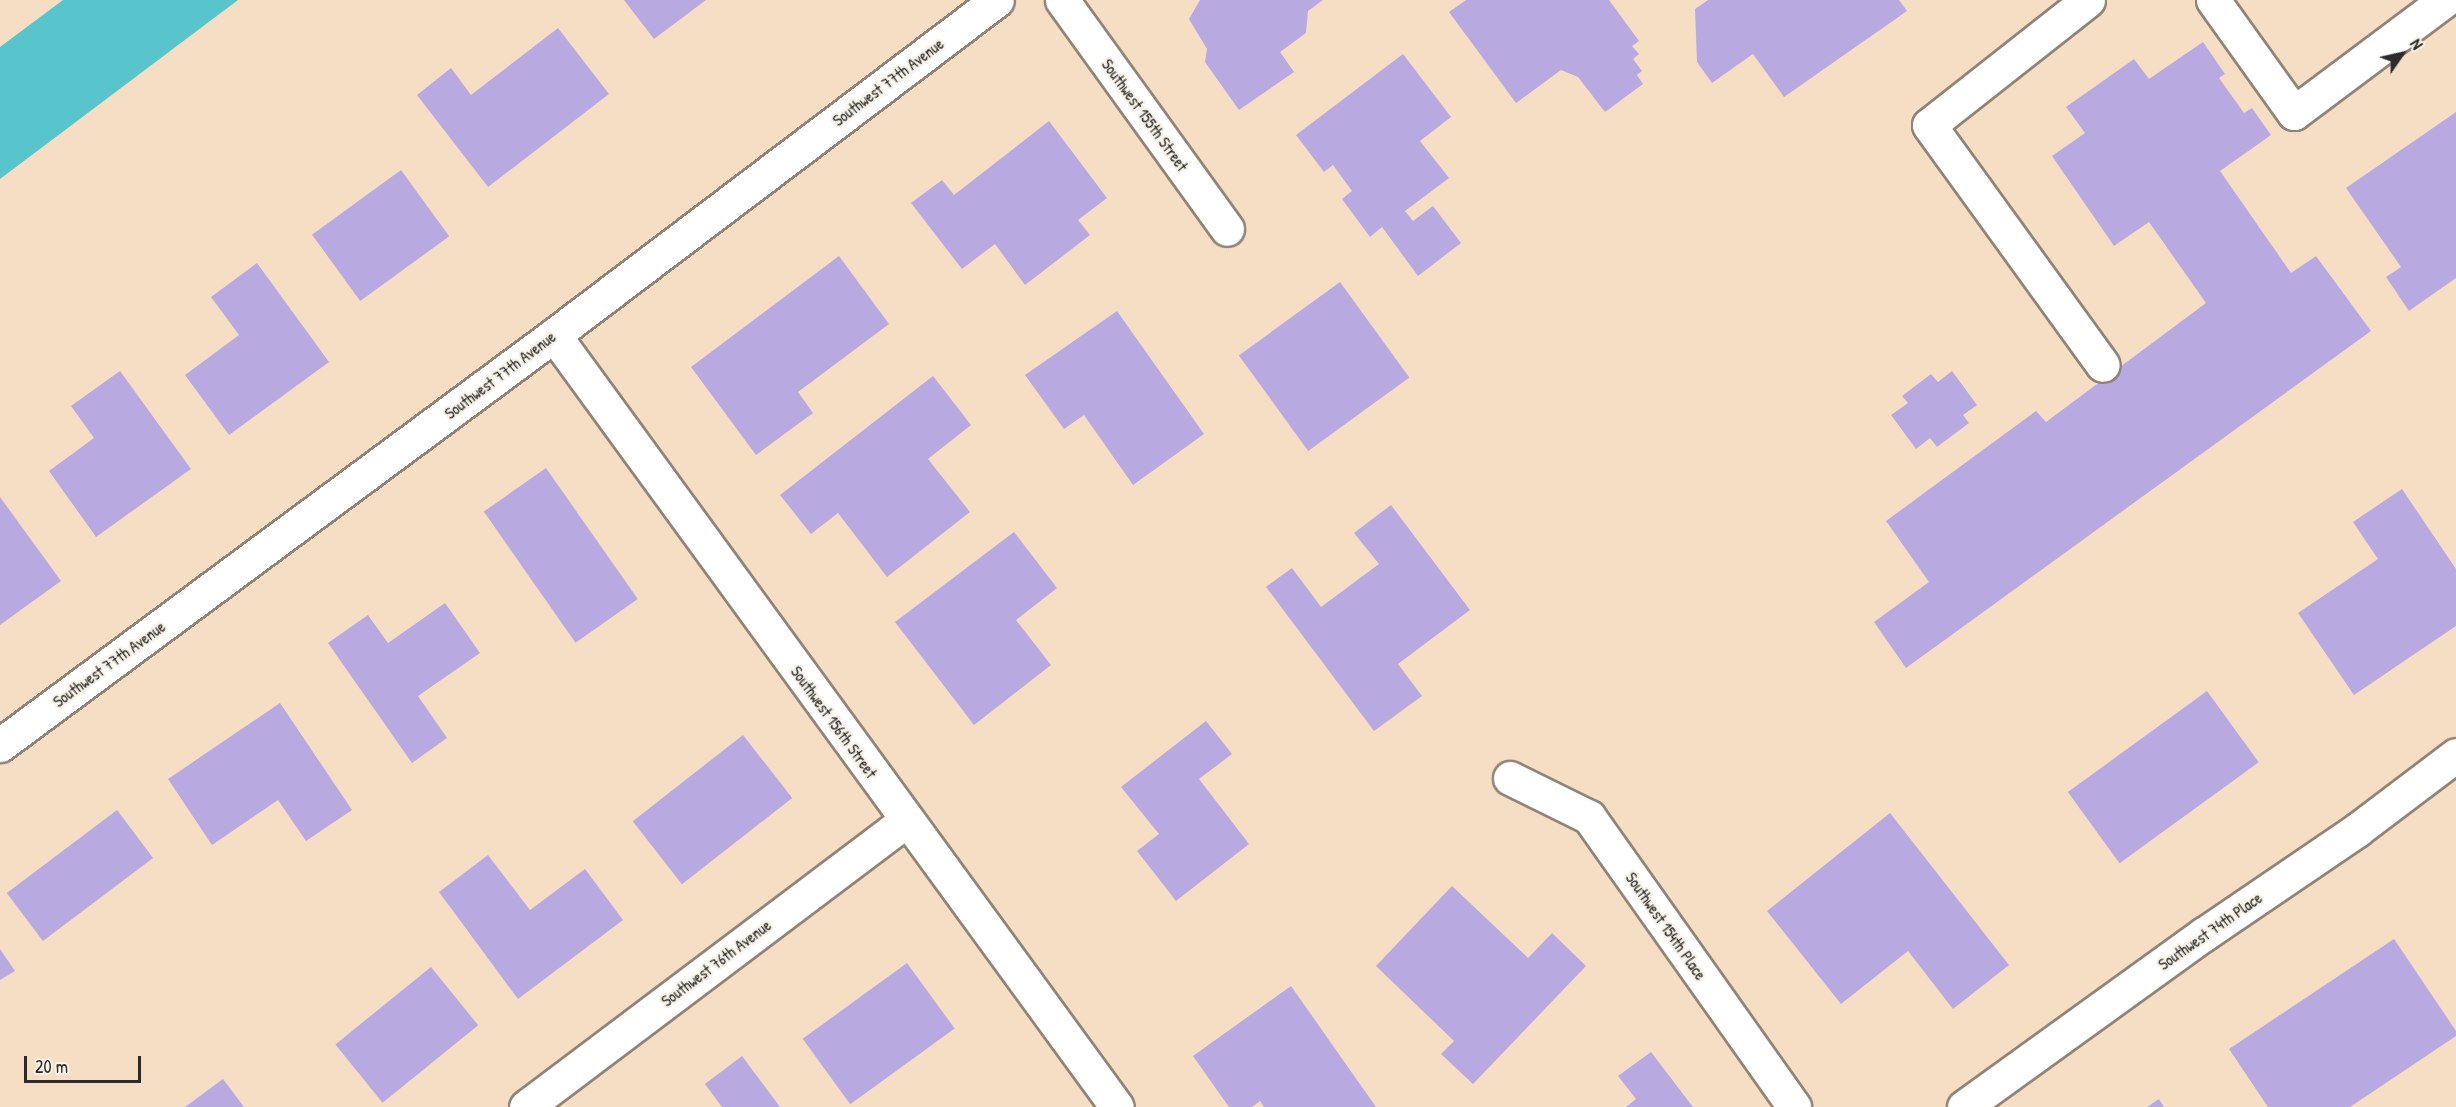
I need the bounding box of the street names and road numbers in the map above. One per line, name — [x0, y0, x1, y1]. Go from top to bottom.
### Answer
street label: Southwest 77th Avenue — [829, 34, 947, 130]
street label: Southwest 155th Street — [1098, 55, 1192, 175]
street label: Southwest 77th Avenue — [441, 327, 559, 423]
street label: Southwest 77th Avenue — [49, 617, 169, 711]
street label: Southwest 156th Street — [787, 662, 881, 782]
street label: Southwest 154th Place — [1622, 869, 1710, 983]
street label: Southwest 74th Place — [2154, 888, 2266, 974]
street label: Southwest 76th Avenue — [657, 916, 775, 1010]

